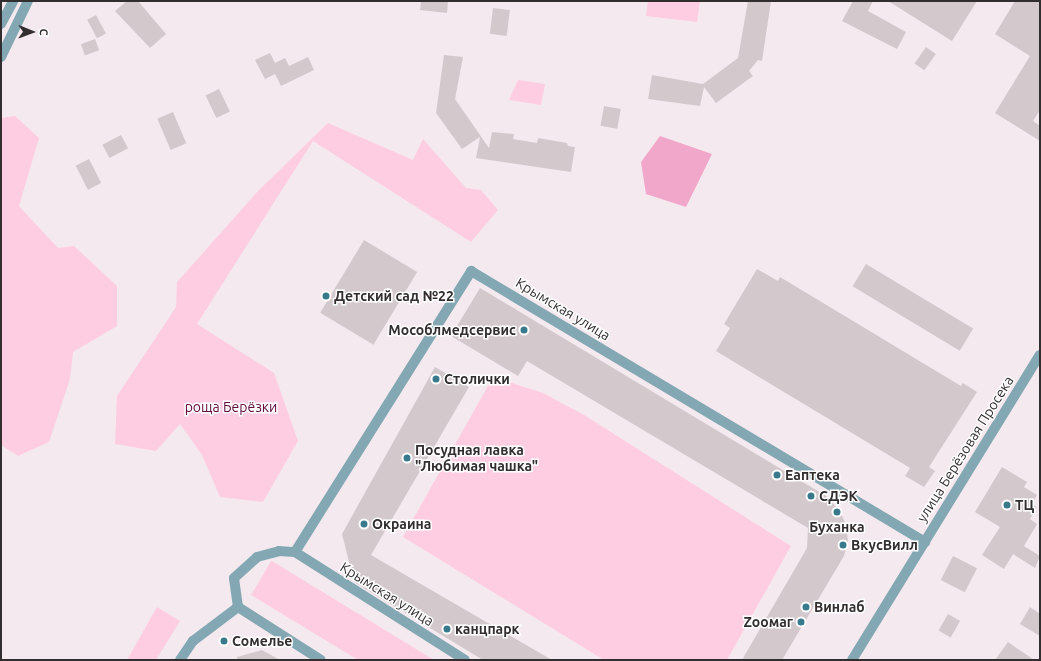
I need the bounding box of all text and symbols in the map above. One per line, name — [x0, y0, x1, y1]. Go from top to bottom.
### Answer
north arrow — [12, 12, 52, 52]
text: С — [38, 29, 50, 36]
street label: Крымская улица — [513, 274, 613, 344]
place label: Детский сад №22 — [334, 288, 454, 304]
marker: Детский сад №22 — [321, 291, 331, 301]
place label: Мособлмедсервис — [388, 322, 516, 338]
marker: Мособлмедсервис — [519, 325, 529, 335]
place label: Столички — [444, 371, 510, 387]
street label: улица Берёзовая Просека — [913, 373, 1017, 525]
marker: Столички — [431, 374, 441, 384]
park label: роща Берёзки — [185, 399, 277, 415]
place label: Посудная лавка "Любимая чашка" — [415, 442, 538, 474]
marker: Посудная лавка "Любимая чашка" — [402, 453, 412, 463]
place label: Еаптека — [785, 467, 840, 483]
marker: Еаптека — [772, 470, 782, 480]
place label: СДЭК — [819, 488, 858, 504]
marker: СДЭК — [806, 491, 816, 501]
place label: ТЦ — [1015, 497, 1034, 513]
marker: ТЦ — [1002, 500, 1012, 510]
marker: Буханка — [832, 507, 842, 517]
place label: Окраина — [372, 516, 431, 532]
marker: Окраина — [359, 519, 369, 529]
place label: Буханка — [809, 519, 865, 535]
place label: ВкусВилл — [851, 537, 918, 553]
marker: ВкусВилл — [838, 540, 848, 550]
street label: Крымская улица — [337, 558, 437, 630]
place label: Винлаб — [814, 599, 865, 615]
marker: Винлаб — [801, 602, 811, 612]
place label: Zooмаг — [744, 614, 793, 630]
marker: Zooмаг — [796, 617, 806, 627]
place label: канцпарк — [455, 621, 520, 637]
marker: канцпарк — [442, 624, 452, 634]
place label: Сомелье — [232, 633, 292, 649]
marker: Сомелье — [219, 636, 229, 646]

